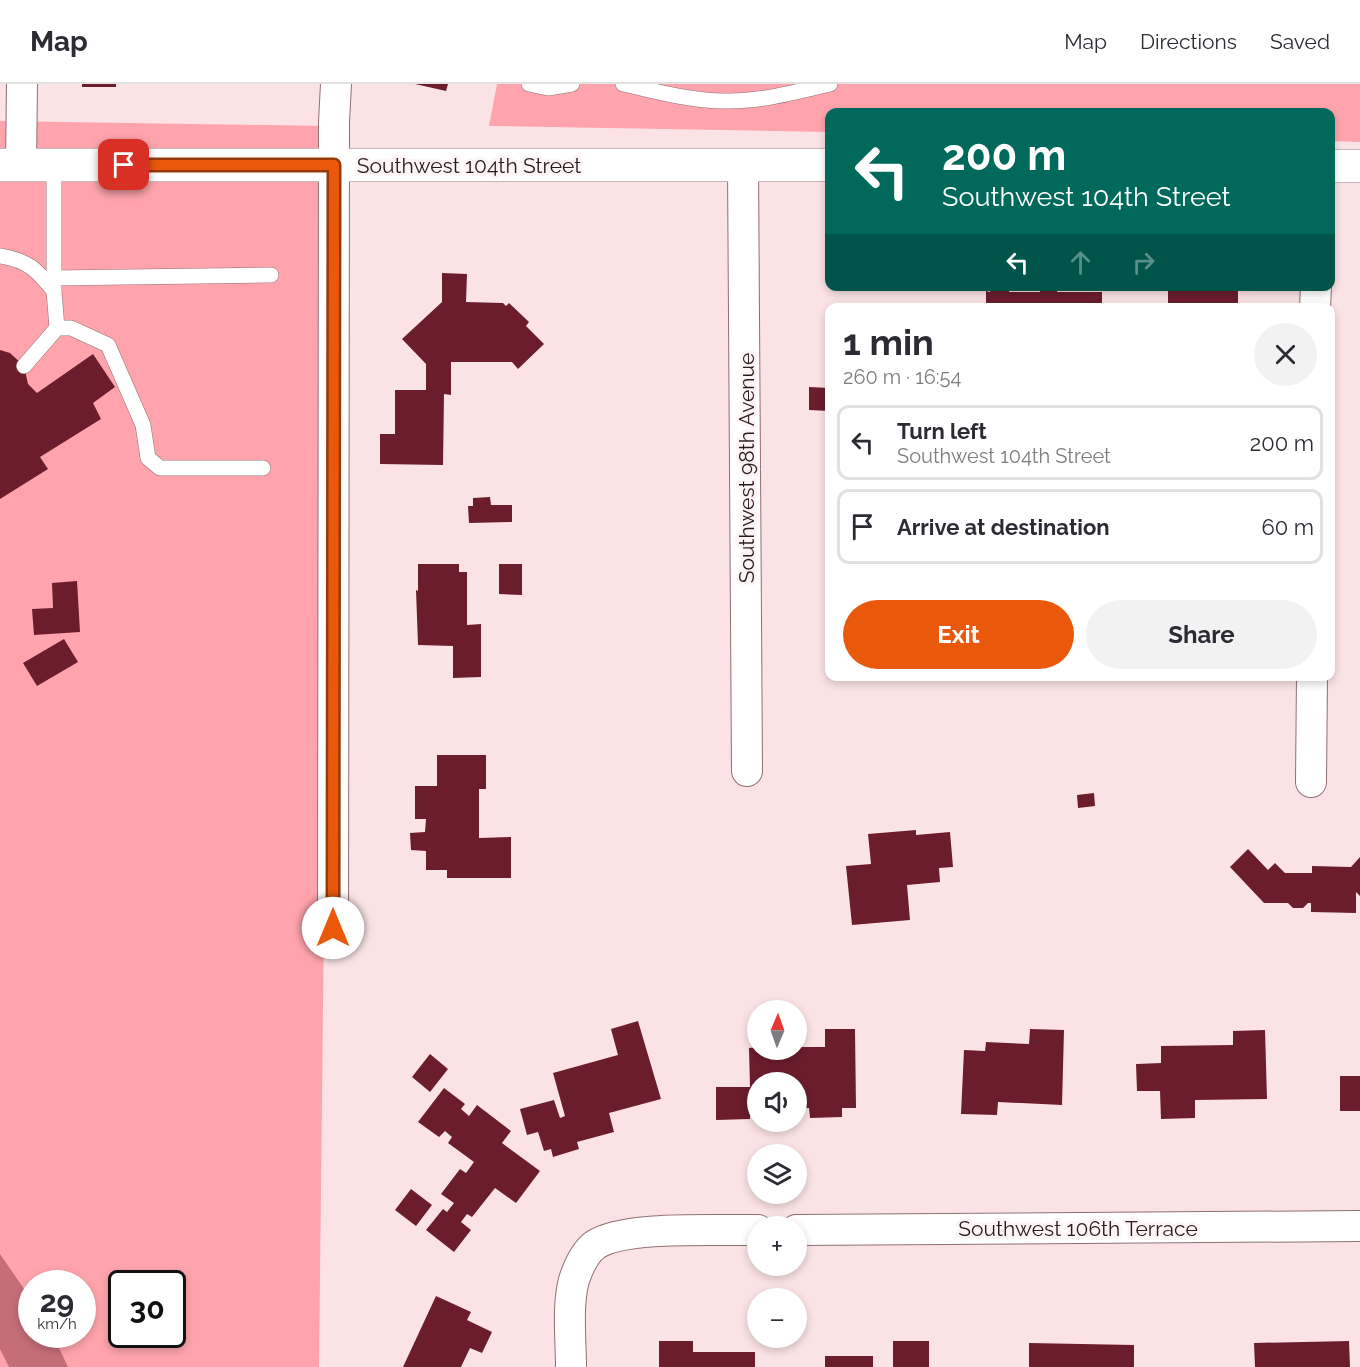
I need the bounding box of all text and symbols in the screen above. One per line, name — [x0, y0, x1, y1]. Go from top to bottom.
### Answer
text: Map — [30, 25, 88, 58]
text: Map — [1064, 29, 1107, 54]
text: Directions — [1140, 29, 1237, 54]
text: Saved — [1270, 29, 1330, 54]
text: 200 m — [942, 131, 1066, 180]
icon: left — [843, 132, 921, 210]
pin — [98, 139, 149, 190]
icon: arrive — [107, 148, 140, 181]
street label: Southwest 104th Street — [357, 153, 581, 178]
text: Southwest 104th Street — [942, 181, 1231, 212]
icon: left — [1001, 246, 1034, 279]
icon: ahead — [1064, 246, 1097, 279]
icon: right — [1127, 246, 1160, 279]
text: 1 min — [843, 321, 934, 363]
button: close — [1254, 323, 1317, 386]
street label: Southwest 98th Avenue — [734, 353, 759, 583]
text: 260 m · 16:54 — [843, 365, 961, 389]
text: Turn left — [897, 418, 987, 444]
icon: left — [846, 426, 879, 459]
text: 200 m — [1250, 430, 1314, 456]
text: Southwest 104th Street — [897, 444, 1111, 468]
icon: arrive — [846, 510, 879, 543]
text: Arrive at destination — [897, 514, 1110, 540]
text: 60 m — [1261, 514, 1314, 540]
button: Exit — [843, 600, 1074, 669]
button: Share — [1086, 600, 1317, 669]
position arrow — [301, 896, 365, 960]
north arrow — [747, 1000, 807, 1060]
map controls — [747, 1000, 807, 1348]
button: sound — [747, 1072, 807, 1132]
button: layers — [747, 1144, 807, 1204]
button: + — [747, 1216, 807, 1276]
street label: Southwest 106th Terrace — [958, 1216, 1198, 1241]
speed limit sign: 30 — [108, 1270, 186, 1348]
text: 29 — [40, 1284, 74, 1319]
button: − — [747, 1288, 807, 1348]
text: km/h — [37, 1315, 77, 1333]

